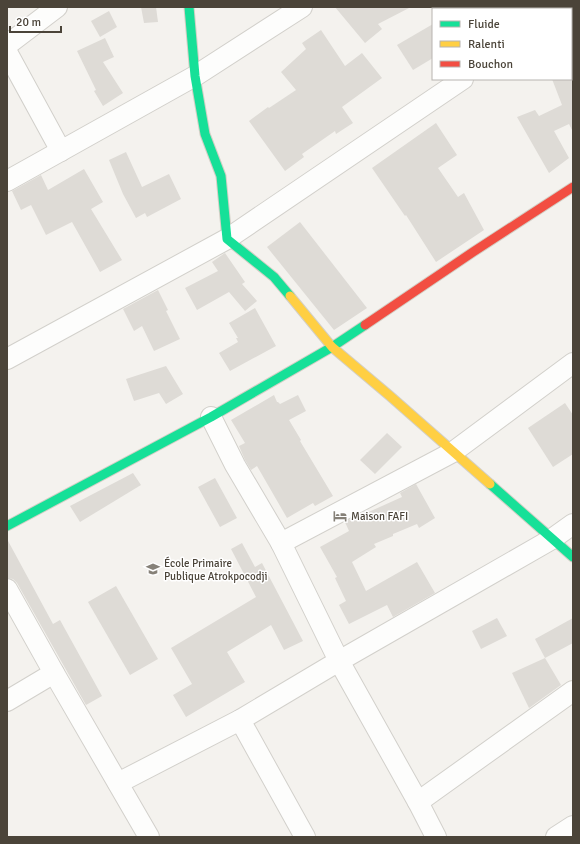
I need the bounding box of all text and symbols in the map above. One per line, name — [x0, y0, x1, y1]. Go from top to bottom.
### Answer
scale bar — [10, 8, 61, 34]
legend — [432, 8, 572, 80]
text: 20 m — [16, 15, 41, 30]
text: Fluide — [468, 17, 500, 32]
text: Ralenti — [468, 37, 505, 52]
text: Bouchon — [468, 57, 513, 72]
hotel icon: Maison FAFI — [332, 508, 348, 524]
place label: Maison FAFI — [351, 510, 408, 523]
place label: École Primaire Publique Atrokpocodji — [164, 556, 268, 583]
school or university icon: École Primaire Publique Atrokpocodji — [145, 561, 161, 577]

